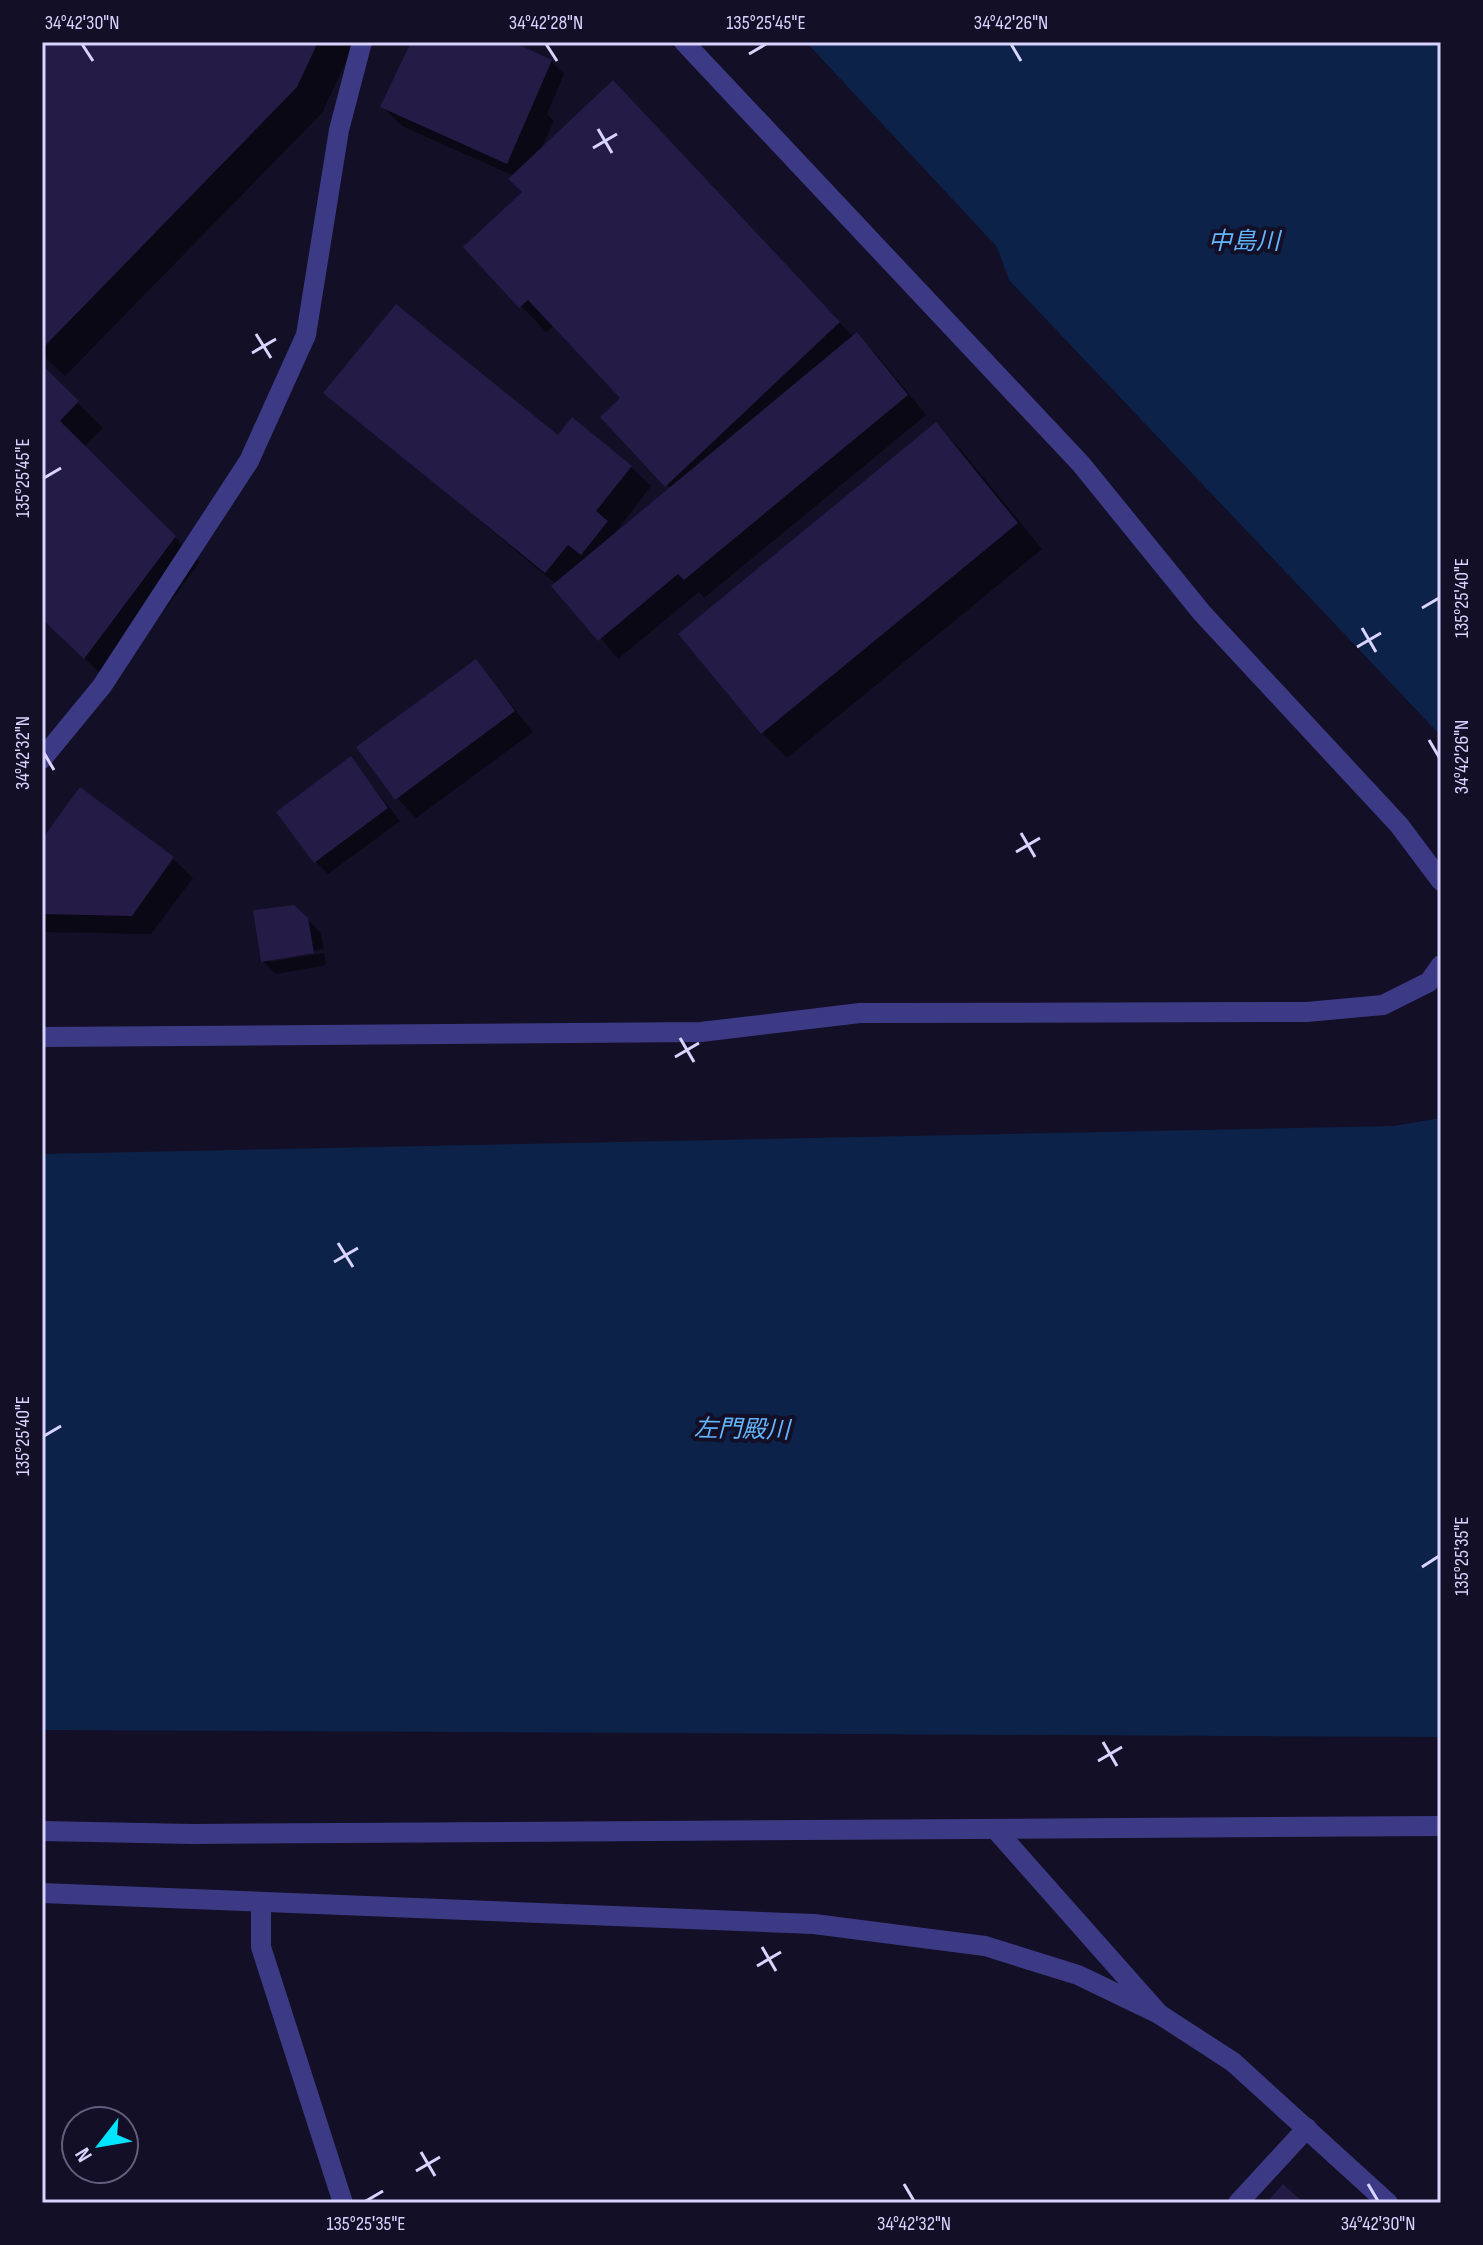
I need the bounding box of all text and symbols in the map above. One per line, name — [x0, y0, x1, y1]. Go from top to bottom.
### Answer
text: 34°42'30"N — [45, 11, 119, 35]
text: 34°42'28"N — [509, 11, 583, 35]
text: 135°25'45"E — [726, 11, 806, 35]
text: 34°42'26"N — [974, 11, 1048, 35]
water label: 中島川 — [1208, 227, 1283, 256]
text: 135°25'45"E — [11, 438, 35, 518]
text: 135°25'40"E — [1450, 558, 1474, 638]
text: 34°42'32"N — [11, 716, 35, 790]
text: 34°42'26"N — [1450, 720, 1474, 794]
text: 135°25'40"E — [11, 1396, 35, 1476]
water label: 左門殿川 — [694, 1414, 793, 1445]
text: 135°25'35"E — [1450, 1516, 1474, 1596]
north arrow — [60, 2105, 140, 2185]
text: N — [70, 2143, 99, 2167]
text: 135°25'35"E — [326, 2212, 406, 2236]
text: 34°42'32"N — [877, 2212, 951, 2236]
text: 34°42'30"N — [1341, 2212, 1415, 2236]

